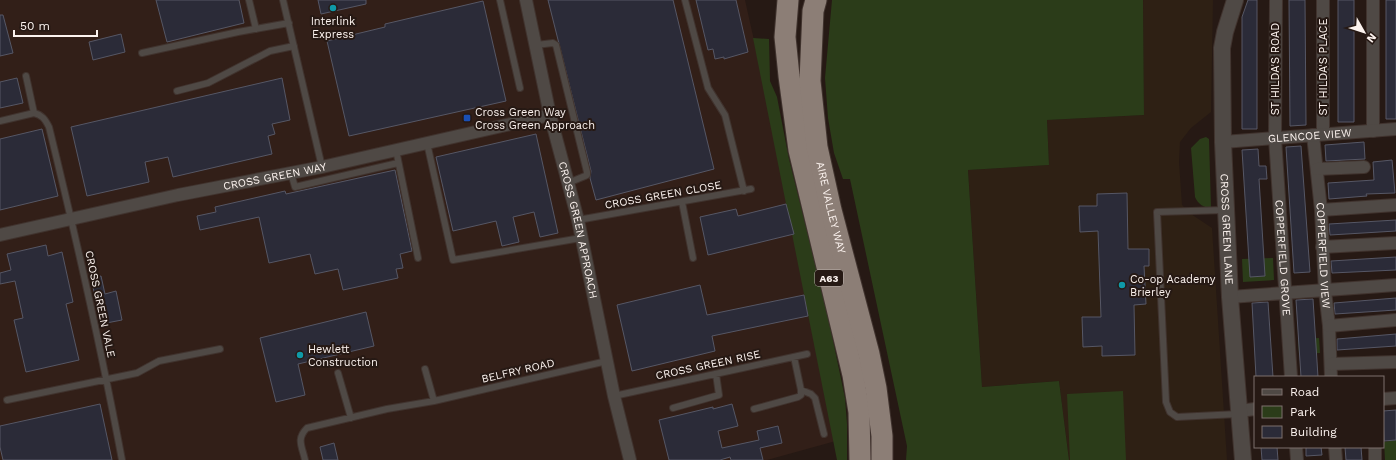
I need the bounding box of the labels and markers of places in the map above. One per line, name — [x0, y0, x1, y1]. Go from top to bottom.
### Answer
marker: Interlink Express — [328, 3, 338, 13]
place label: Interlink Express — [311, 15, 355, 41]
place label: Cross Green Way Cross Green Approach — [475, 106, 595, 132]
marker: Cross Green Way Cross Green Approach — [462, 113, 472, 123]
place label: Co-op Academy Brierley — [1130, 273, 1216, 299]
marker: Co-op Academy Brierley — [1117, 280, 1127, 290]
place label: Hewlett Construction — [308, 343, 378, 369]
marker: Hewlett Construction — [295, 350, 305, 360]

